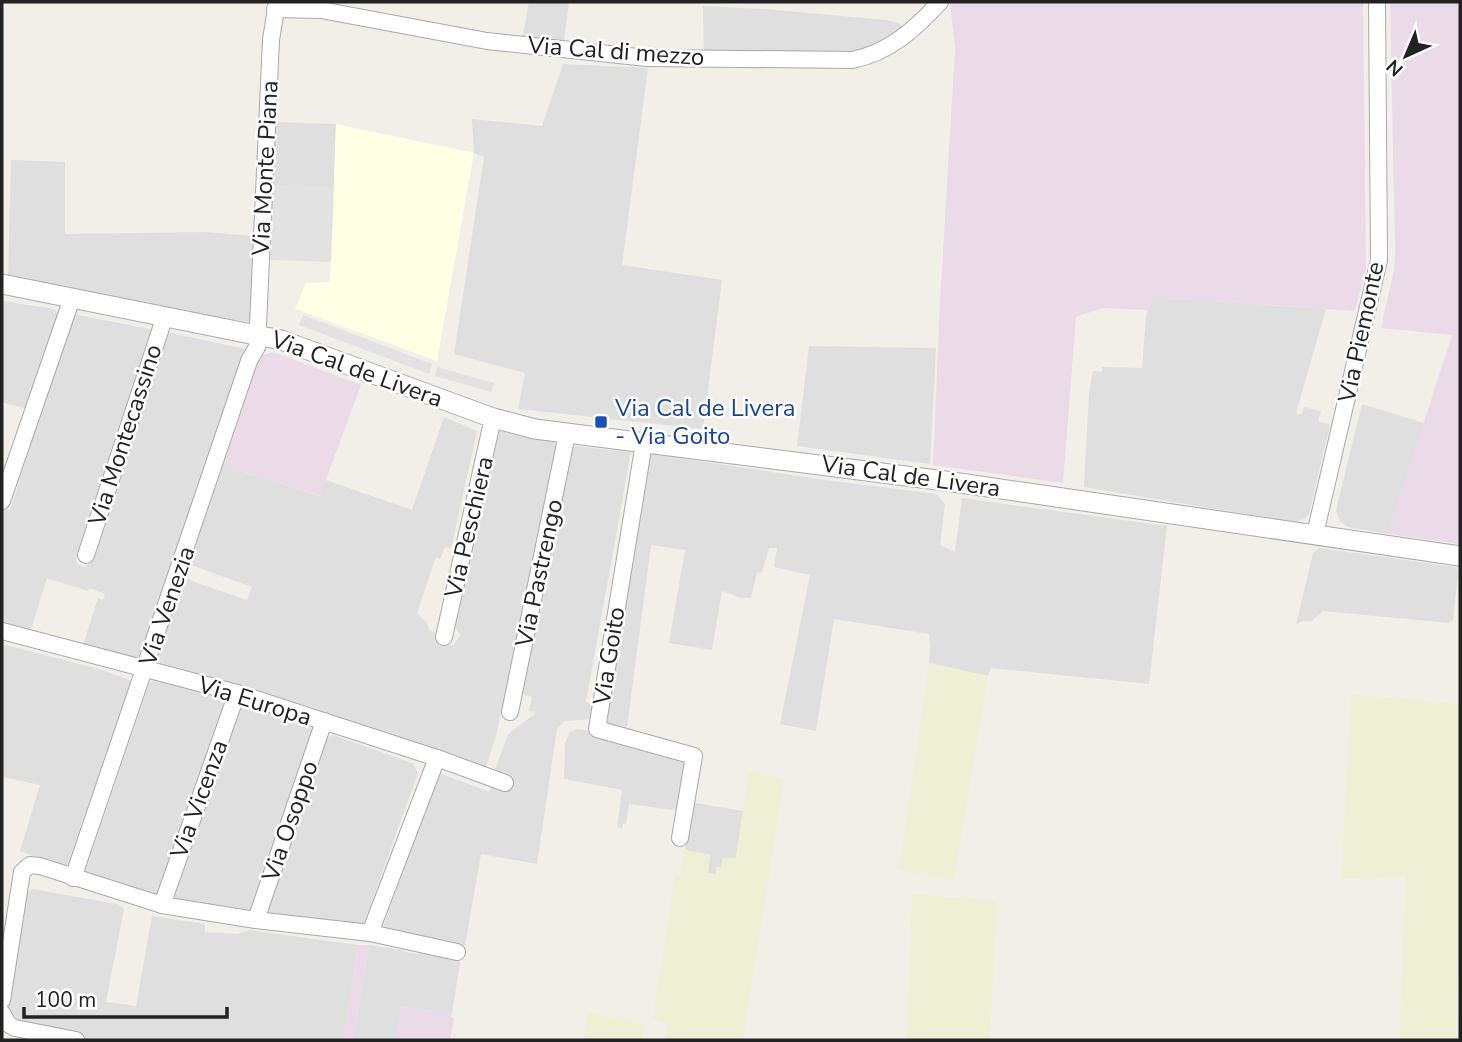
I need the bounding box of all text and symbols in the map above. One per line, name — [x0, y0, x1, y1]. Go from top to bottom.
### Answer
north arrow — [1371, 21, 1441, 91]
street label: Via Cal di mezzo — [526, 29, 705, 73]
text: N — [1381, 53, 1409, 82]
street label: Via Monte Piana — [244, 80, 286, 257]
street label: Via Piemonte — [1330, 259, 1392, 406]
street label: Via Cal de Livera — [266, 323, 447, 415]
street label: Via Montecassino — [80, 340, 169, 531]
place label: Via Cal de Livera - Via Goito — [614, 392, 795, 452]
marker: Via Cal de Livera - Via Goito — [593, 414, 609, 430]
street label: Via Cal de Livera — [818, 447, 1003, 504]
street label: Via Peschiera — [437, 453, 501, 602]
street label: Via Pastrengo — [508, 496, 570, 651]
street label: Via Venezia — [131, 542, 202, 671]
street label: Via Goito — [585, 605, 633, 708]
street label: Via Europa — [193, 668, 316, 733]
street label: Via Vicenza — [162, 735, 235, 864]
street label: Via Osoppo — [254, 756, 326, 887]
scale bar — [24, 976, 228, 1020]
text: 100 m — [35, 986, 96, 1014]

